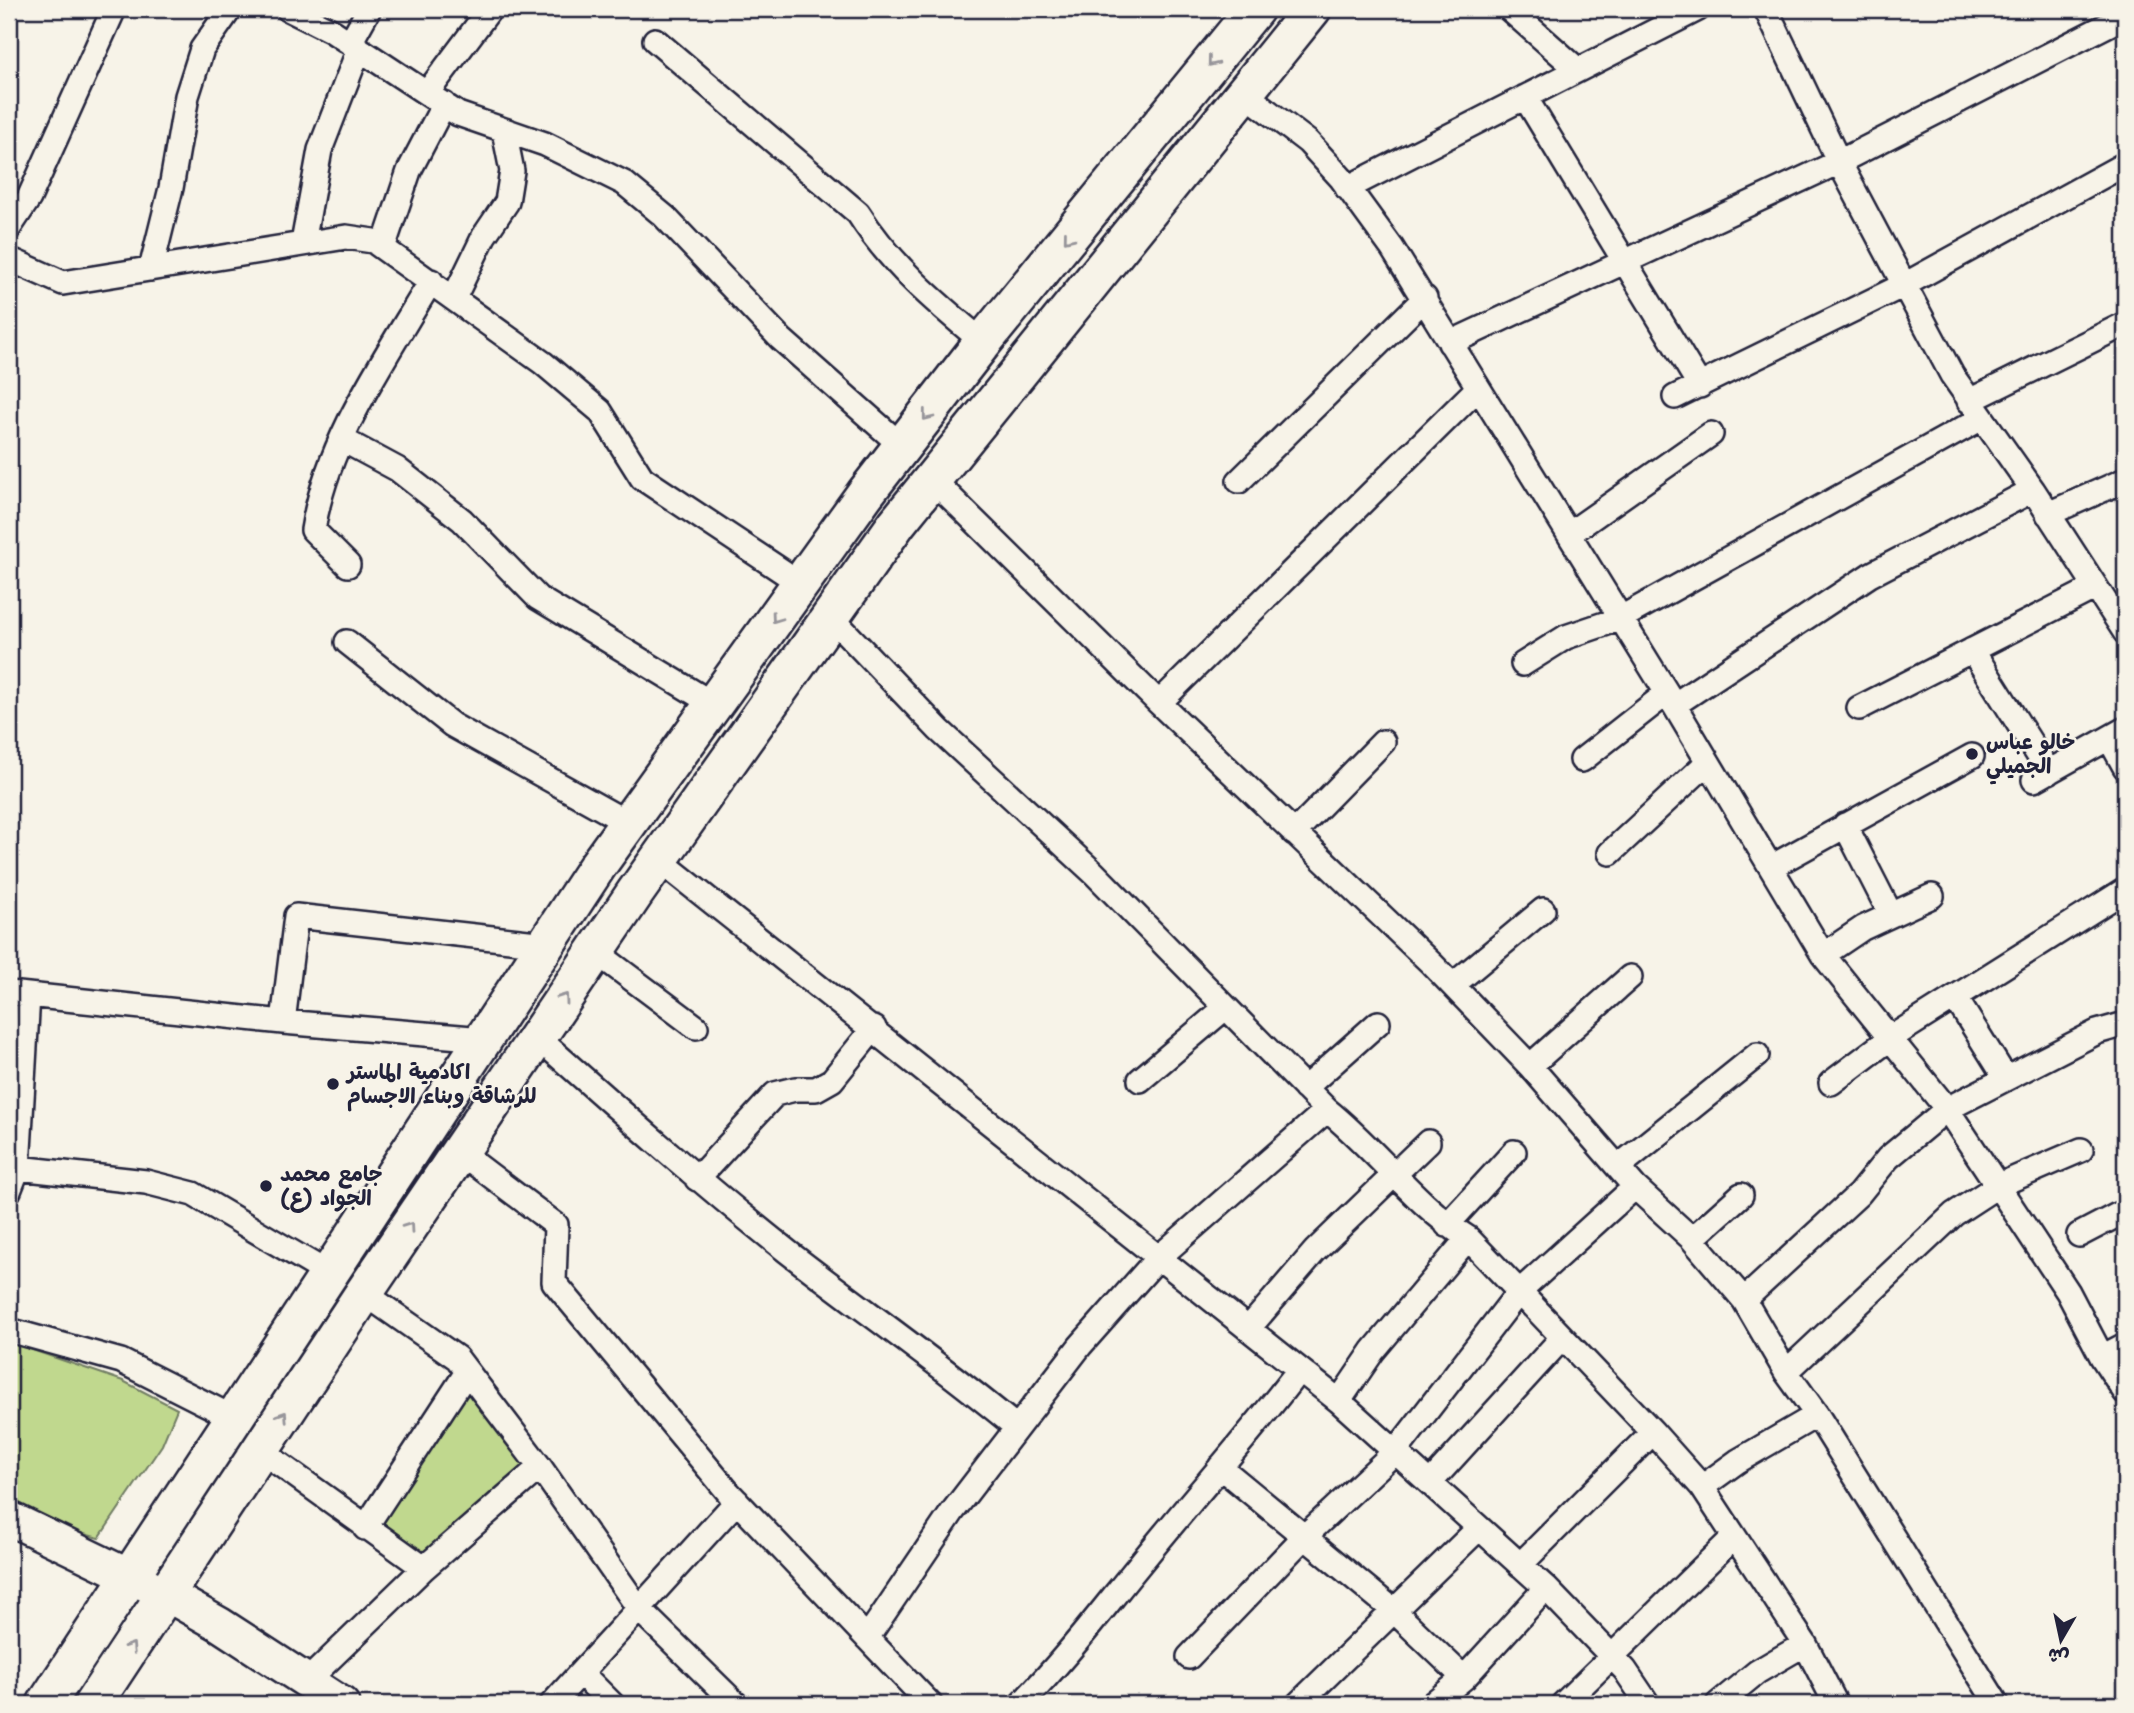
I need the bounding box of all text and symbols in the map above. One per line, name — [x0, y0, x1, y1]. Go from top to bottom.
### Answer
one-way arrow — [1208, 53, 1220, 66]
one-way arrow — [1064, 230, 1077, 242]
one-way arrow — [922, 408, 935, 421]
one-way arrow — [772, 610, 784, 623]
place label: خالو عباس الجميلي — [1986, 728, 2075, 785]
marker: خالو عباس الجميلي — [1964, 746, 1980, 762]
one-way arrow — [556, 993, 568, 1006]
place label: اكادمية الماستر للرشاقة وبناء الاجسام — [345, 1058, 536, 1112]
marker: اكادمية الماستر للرشاقة وبناء الاجسام — [325, 1076, 341, 1092]
place label: جامع محمد الجواد (ع) — [280, 1160, 383, 1213]
marker: جامع محمد الجواد (ع) — [258, 1178, 274, 1194]
one-way arrow — [401, 1222, 413, 1235]
one-way arrow — [274, 1411, 287, 1424]
north arrow — [2025, 1604, 2096, 1674]
one-way arrow — [122, 1642, 135, 1655]
text: ش — [2046, 1642, 2071, 1670]

